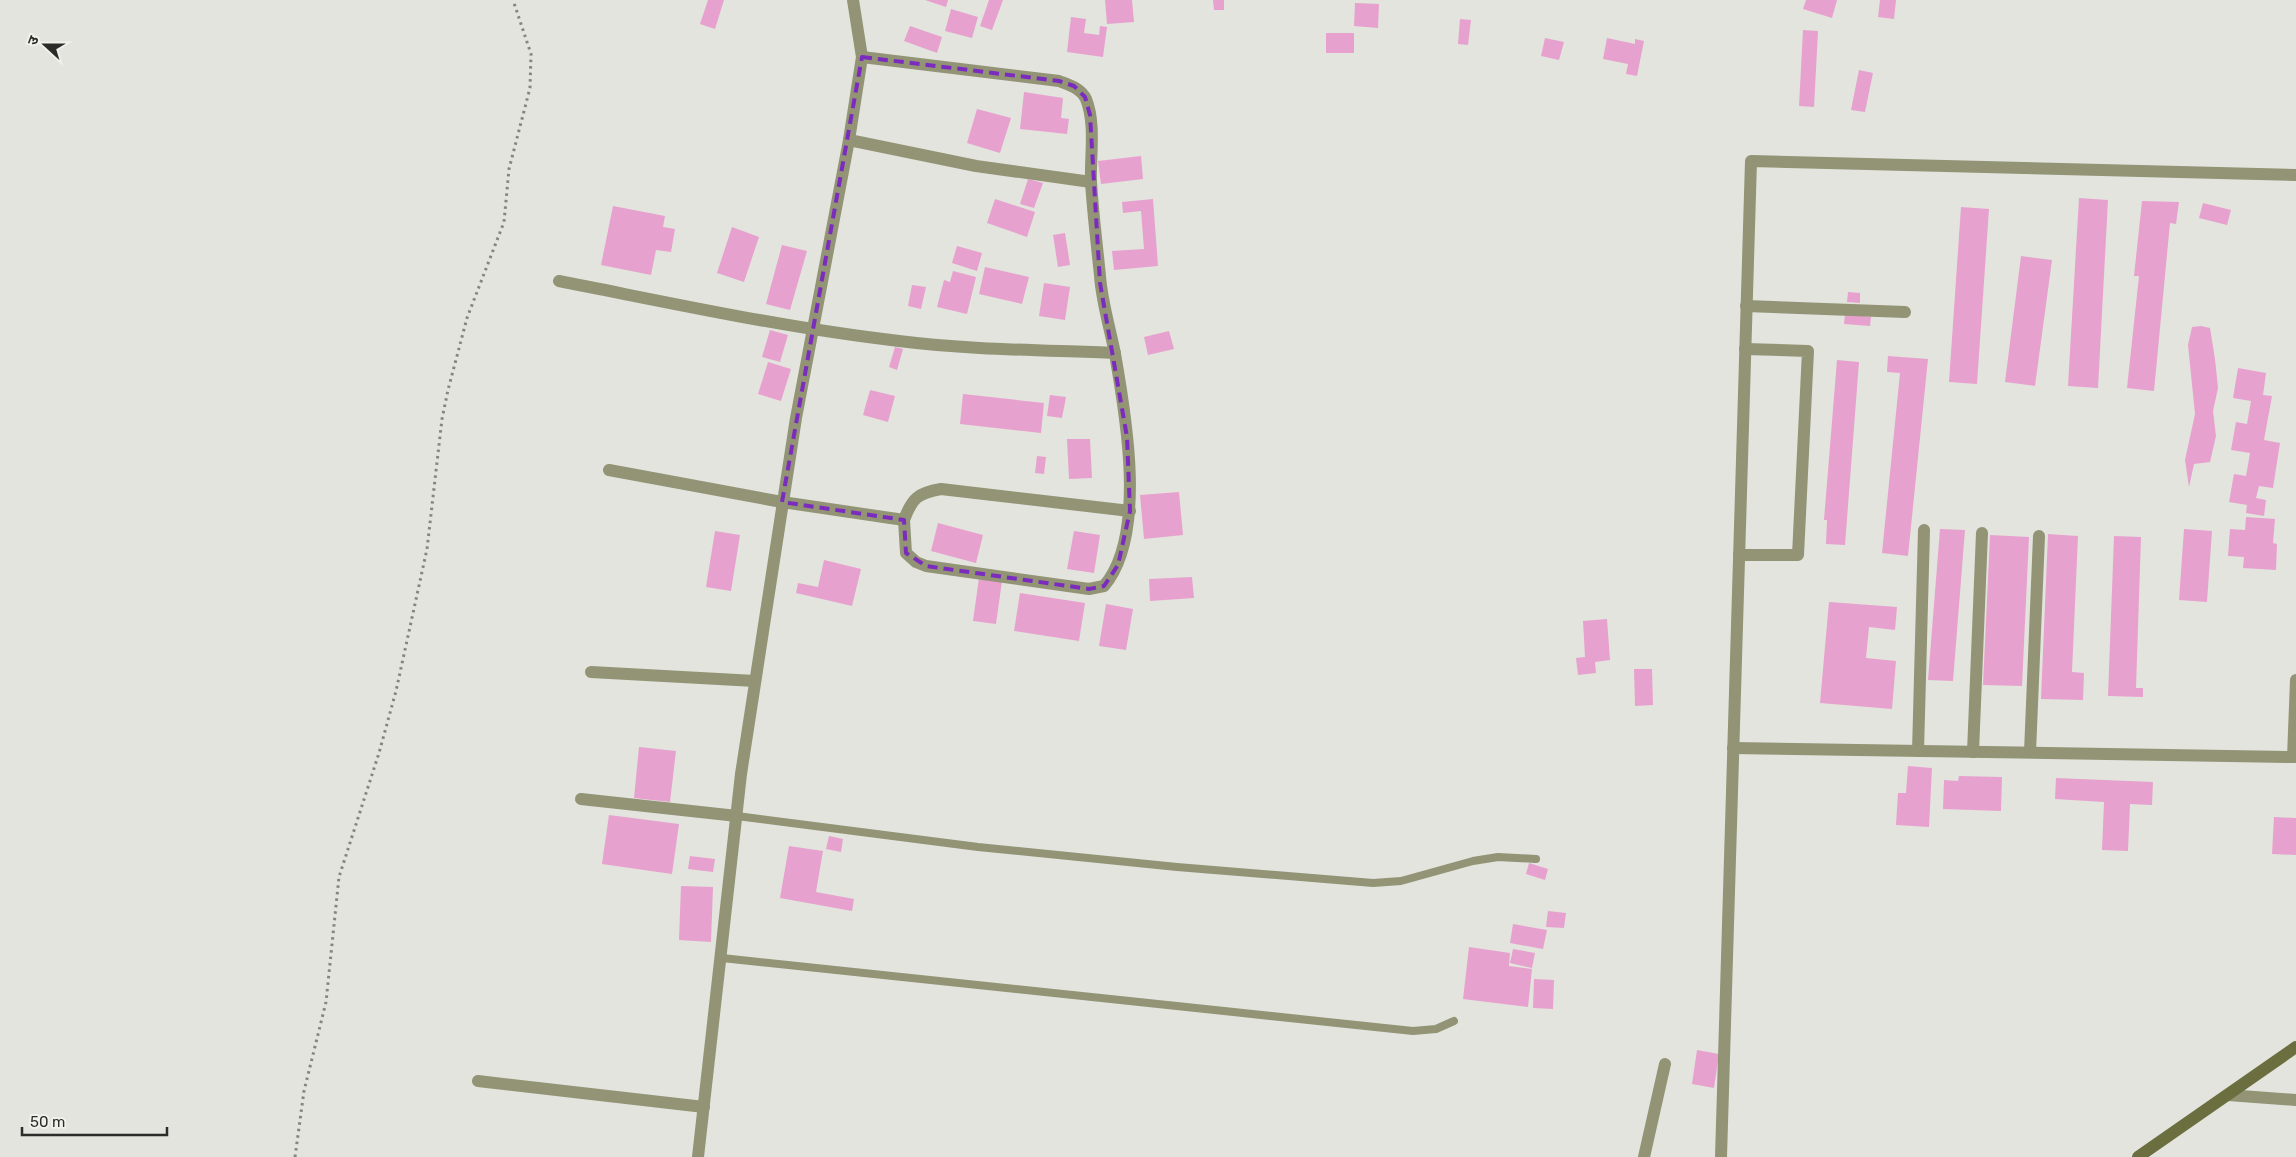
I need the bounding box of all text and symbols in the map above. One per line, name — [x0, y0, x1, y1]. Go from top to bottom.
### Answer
north arrow — [20, 20, 70, 70]
text: उ — [24, 33, 43, 47]
scale bar — [22, 1104, 168, 1136]
text: 50 m — [30, 1113, 65, 1131]

